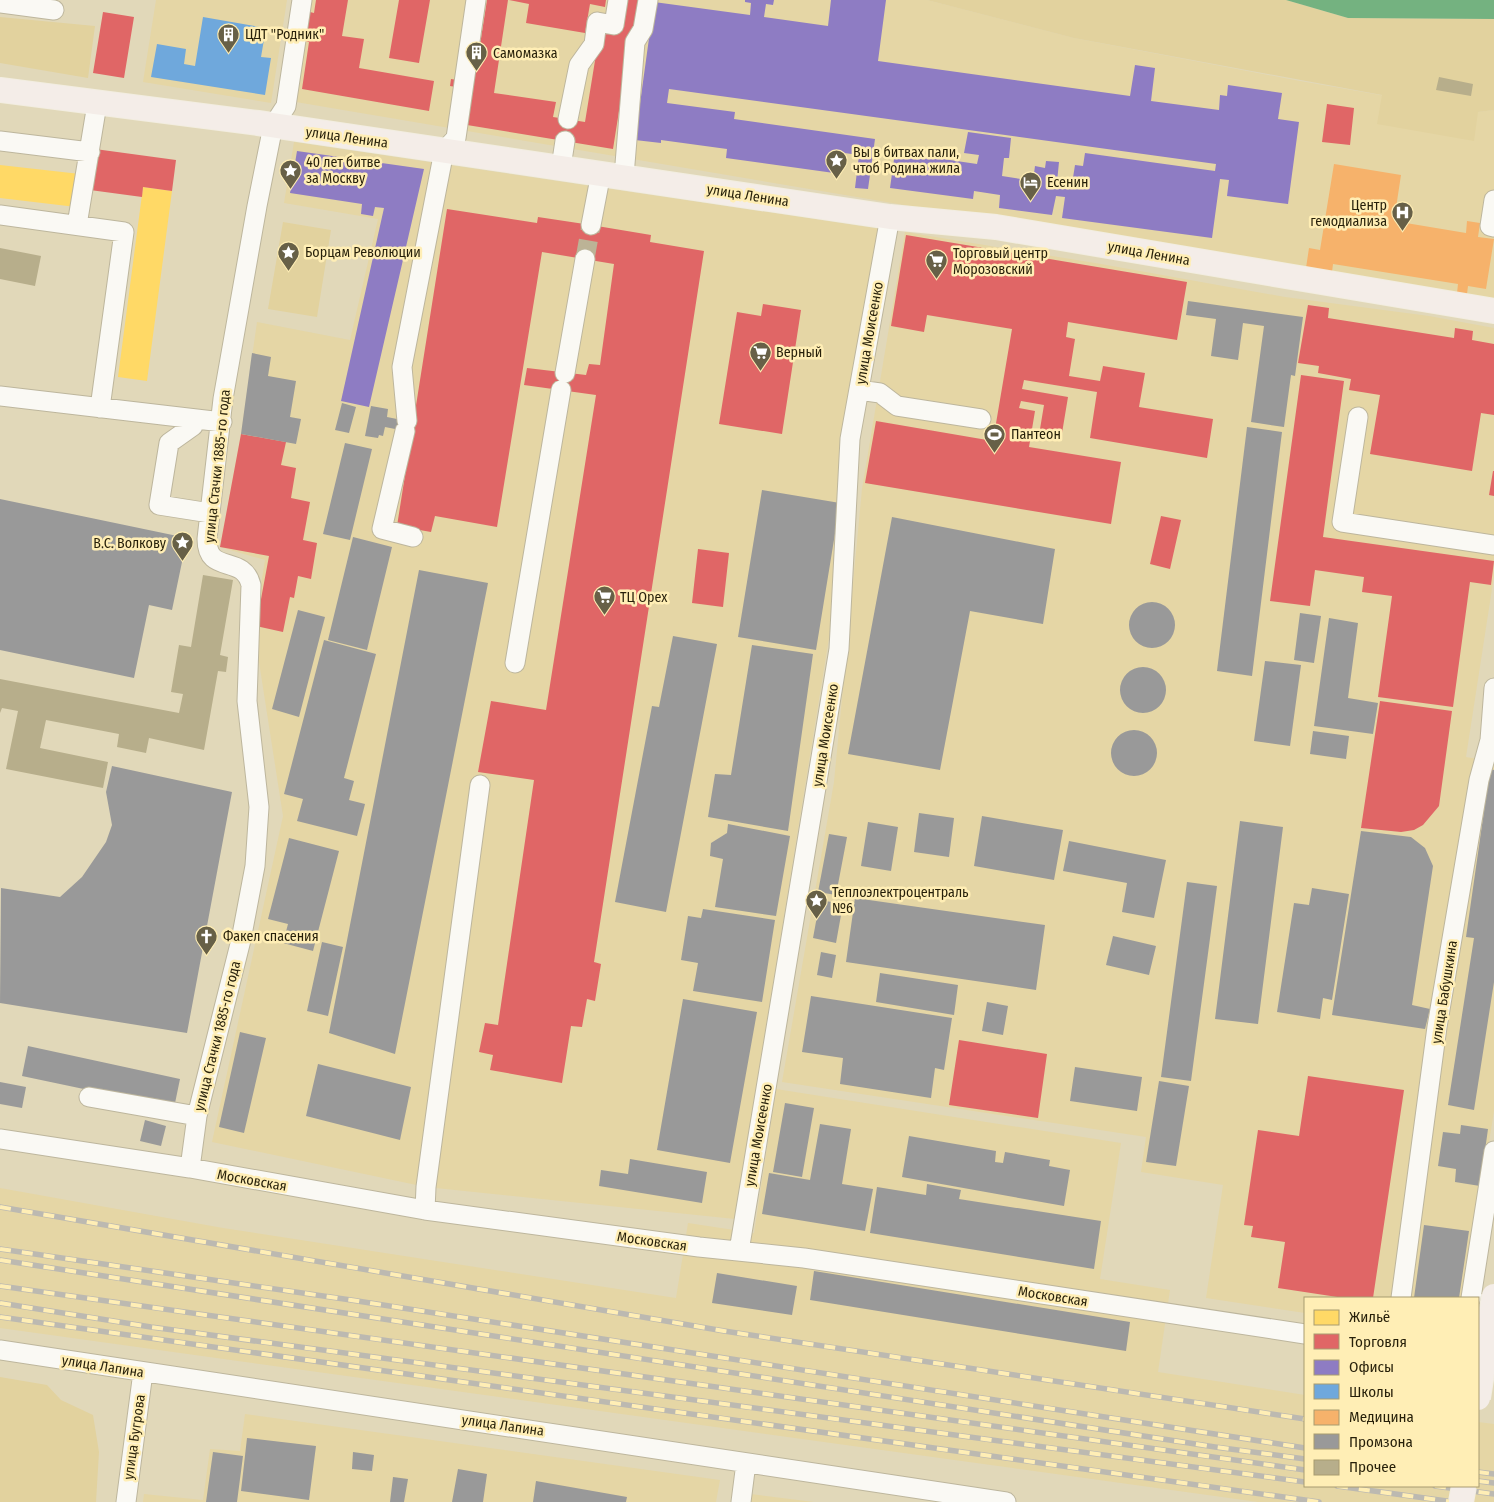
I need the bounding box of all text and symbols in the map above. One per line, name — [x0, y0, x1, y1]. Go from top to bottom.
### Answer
building icon: ЦДТ "Родник" — [217, 22, 241, 53]
place label: ЦДТ "Родник" — [245, 26, 324, 43]
building icon: Самомазка — [465, 41, 489, 72]
place label: Самомазка — [493, 45, 558, 62]
street label: улица Ленина — [305, 123, 389, 152]
place label: Вы в битвах пали, чтоб Родина жила — [853, 144, 960, 177]
place icon: Вы в битвах пали, чтоб Родина жила — [825, 148, 849, 179]
place label: 40 лет битве за Москву — [306, 154, 381, 187]
place icon: 40 лет битве за Москву — [278, 158, 302, 189]
hotel icon: Есенин — [1019, 170, 1043, 201]
place label: Есенин — [1047, 174, 1088, 191]
street label: улица Ленина — [706, 181, 790, 210]
place label: Центр гемодиализа — [1310, 197, 1387, 230]
hospital icon: Центр гемодиализа — [1391, 201, 1415, 232]
street label: улица Ленина — [1107, 238, 1191, 269]
place icon: Борцам Революции — [277, 240, 301, 271]
place label: Борцам Революции — [305, 244, 421, 261]
place label: Торговый центр Морозовский — [953, 245, 1048, 278]
supermarket icon: Торговый центр Морозовский — [925, 249, 949, 280]
street label: улица Моисеенко — [852, 280, 887, 386]
supermarket icon: Верный — [748, 340, 772, 371]
place label: Верный — [776, 344, 822, 361]
street label: улица Стачки 1885-го года — [201, 388, 234, 544]
sports icon: Пантеон — [983, 422, 1007, 453]
place label: Пантеон — [1011, 426, 1061, 443]
place icon: В.С. Волкову — [170, 531, 194, 562]
place label: В.С. Волкову — [93, 535, 167, 552]
supermarket icon: ТЦ Орех — [592, 585, 616, 616]
place label: ТЦ Орех — [620, 589, 668, 606]
street label: улица Моисеенко — [809, 682, 842, 788]
place label: Теплоэлектроцентраль №6 — [832, 884, 969, 917]
place icon: Теплоэлектроцентраль №6 — [804, 888, 828, 919]
church icon: Факел спасения — [195, 924, 219, 955]
place label: Факел спасения — [223, 928, 319, 945]
street label: улица Бабушкина — [1428, 939, 1461, 1045]
street label: улица Стачки 1885-го года — [191, 959, 244, 1113]
street label: улица Моисеенко — [741, 1082, 776, 1188]
street label: Московская — [216, 1166, 288, 1195]
street label: Московская — [616, 1228, 688, 1255]
street label: Московская — [1017, 1283, 1089, 1310]
legend — [1304, 1297, 1479, 1487]
text: Жильё — [1349, 1308, 1390, 1326]
text: Торговля — [1349, 1333, 1407, 1351]
street label: улица Лапина — [61, 1352, 145, 1381]
text: Офисы — [1349, 1358, 1394, 1376]
text: Школы — [1349, 1383, 1394, 1401]
street label: улица Бугрова — [120, 1393, 149, 1481]
text: Медицина — [1349, 1408, 1414, 1426]
street label: улица Лапина — [461, 1411, 545, 1440]
text: Промзона — [1349, 1433, 1413, 1451]
text: Прочее — [1349, 1458, 1396, 1476]

